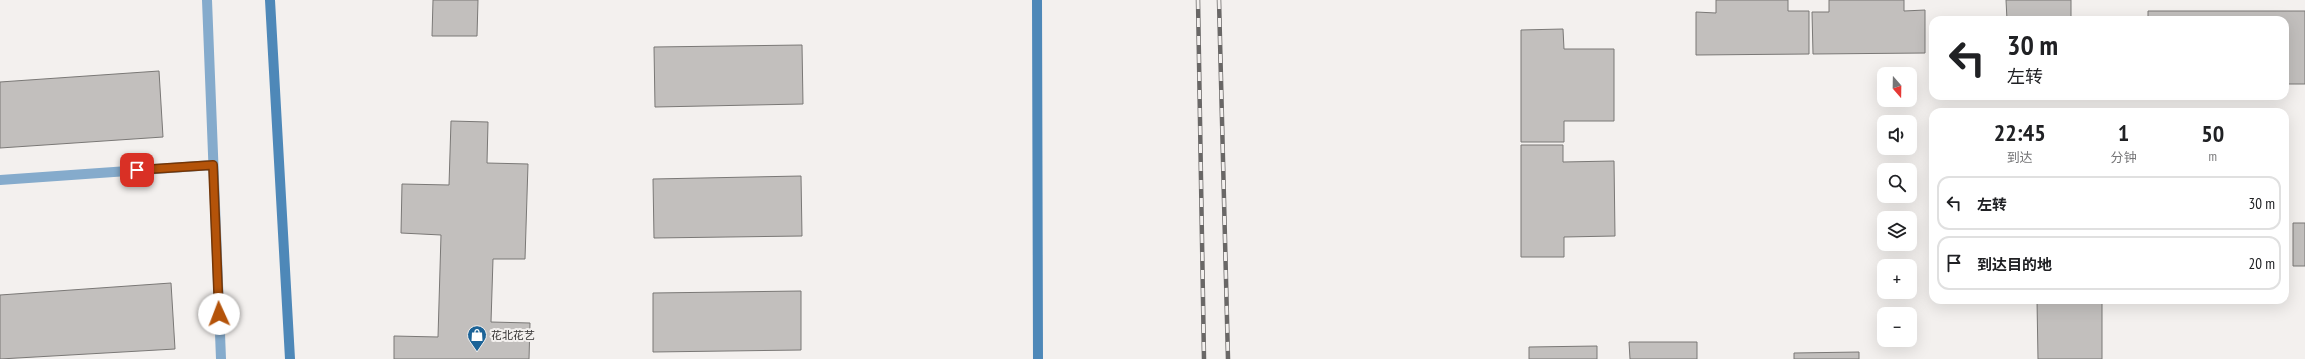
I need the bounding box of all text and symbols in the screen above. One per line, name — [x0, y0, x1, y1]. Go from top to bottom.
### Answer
text: 30 m — [2007, 26, 2058, 63]
icon: left — [1941, 32, 1993, 84]
text: 左转 — [2007, 65, 2043, 88]
north arrow — [1877, 67, 1917, 107]
map controls — [1877, 67, 1917, 347]
button: sound — [1877, 115, 1917, 155]
text: 22:45 — [1994, 117, 2046, 148]
text: 1 — [2118, 117, 2129, 148]
text: 50 — [2201, 118, 2224, 149]
text: m — [2208, 148, 2217, 165]
text: 到达 — [2007, 149, 2033, 166]
text: 分钟 — [2110, 149, 2136, 166]
pin — [120, 153, 154, 187]
icon: arrive — [126, 159, 148, 181]
button: search — [1877, 163, 1917, 203]
icon: left — [1943, 192, 1965, 214]
text: 30 m — [2249, 194, 2275, 213]
text: 左转 — [1977, 195, 2007, 214]
button: layers — [1877, 211, 1917, 251]
icon: arrive — [1943, 252, 1965, 274]
text: 20 m — [2249, 254, 2275, 273]
text: 到达目的地 — [1977, 255, 2052, 274]
button: + — [1877, 259, 1917, 299]
position arrow — [198, 293, 240, 335]
button: − — [1877, 307, 1917, 347]
shop icon: 花北花艺 — [466, 324, 488, 352]
place label: 花北花艺 — [491, 328, 535, 342]

